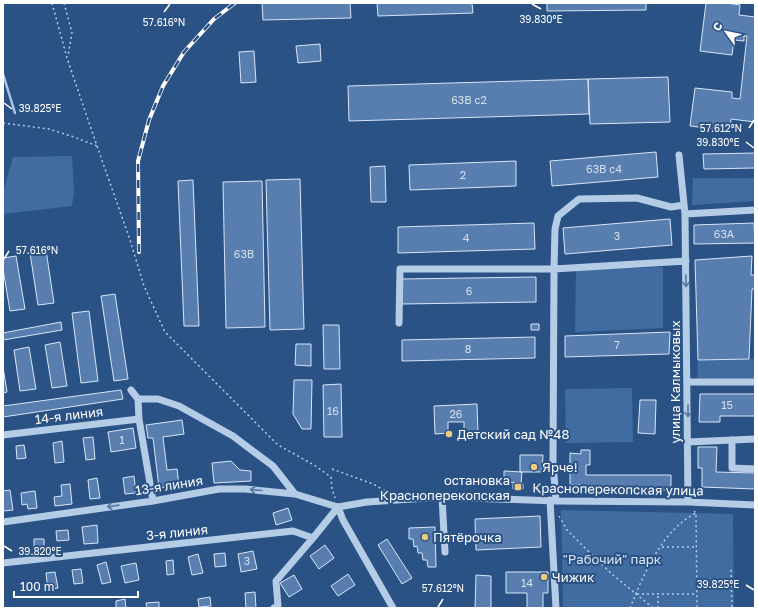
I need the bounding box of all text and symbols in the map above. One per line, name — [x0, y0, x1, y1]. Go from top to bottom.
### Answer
north arrow — [706, 12, 746, 52]
text: 39.830°E — [519, 13, 563, 25]
text: 57.616°N — [143, 16, 185, 28]
text: С — [710, 19, 725, 33]
house number: 63В с2 — [451, 93, 487, 106]
text: 39.825°E — [19, 102, 61, 114]
text: 57.612°N — [700, 122, 742, 134]
text: 39.830°E — [696, 136, 740, 148]
house number: 63В с4 — [586, 162, 622, 175]
house number: 2 — [460, 168, 466, 181]
house number: 63А — [714, 227, 735, 240]
house number: 3 — [614, 229, 620, 242]
house number: 4 — [463, 231, 470, 244]
text: 57.616°N — [16, 244, 58, 256]
house number: 63В — [234, 247, 254, 260]
one-way arrow — [682, 274, 690, 287]
house number: 6 — [466, 284, 473, 297]
street label: улица Калмыковых — [667, 320, 683, 444]
house number: 7 — [614, 338, 620, 351]
house number: 8 — [465, 342, 472, 355]
house number: 15 — [721, 398, 733, 411]
street label: 14-я линия — [34, 403, 104, 427]
house number: 16 — [327, 404, 339, 417]
one-way arrow — [684, 404, 692, 417]
house number: 26 — [449, 407, 463, 420]
place label: Детский сад №48 — [457, 426, 569, 442]
marker: Детский сад №48 — [444, 429, 454, 439]
house number: 1 — [119, 433, 125, 446]
place label: Ярче! — [542, 459, 578, 475]
marker: Ярче! — [529, 462, 539, 472]
street label: 13-я линия — [134, 472, 204, 498]
place label: остановка Красноперекопская — [380, 472, 510, 503]
street label: Красноперекопская улица — [532, 480, 704, 498]
marker: остановка Красноперекопская — [513, 482, 523, 492]
one-way arrow — [250, 487, 263, 494]
one-way arrow — [107, 502, 120, 510]
street label: 3-я линия — [145, 521, 209, 543]
place label: Пятёрочка — [433, 529, 502, 545]
marker: Пятёрочка — [420, 532, 430, 542]
text: 39.820°E — [19, 545, 62, 557]
park label: "Рабочий" парк — [563, 551, 662, 567]
house number: 3 — [244, 554, 250, 567]
place label: Чижик — [552, 569, 595, 585]
marker: Чижик — [539, 572, 549, 582]
scale bar — [14, 573, 138, 599]
house number: 14 — [521, 576, 533, 589]
text: 39.825°E — [697, 578, 739, 590]
text: 100 m — [20, 579, 54, 594]
text: 57.612°N — [422, 582, 464, 594]

